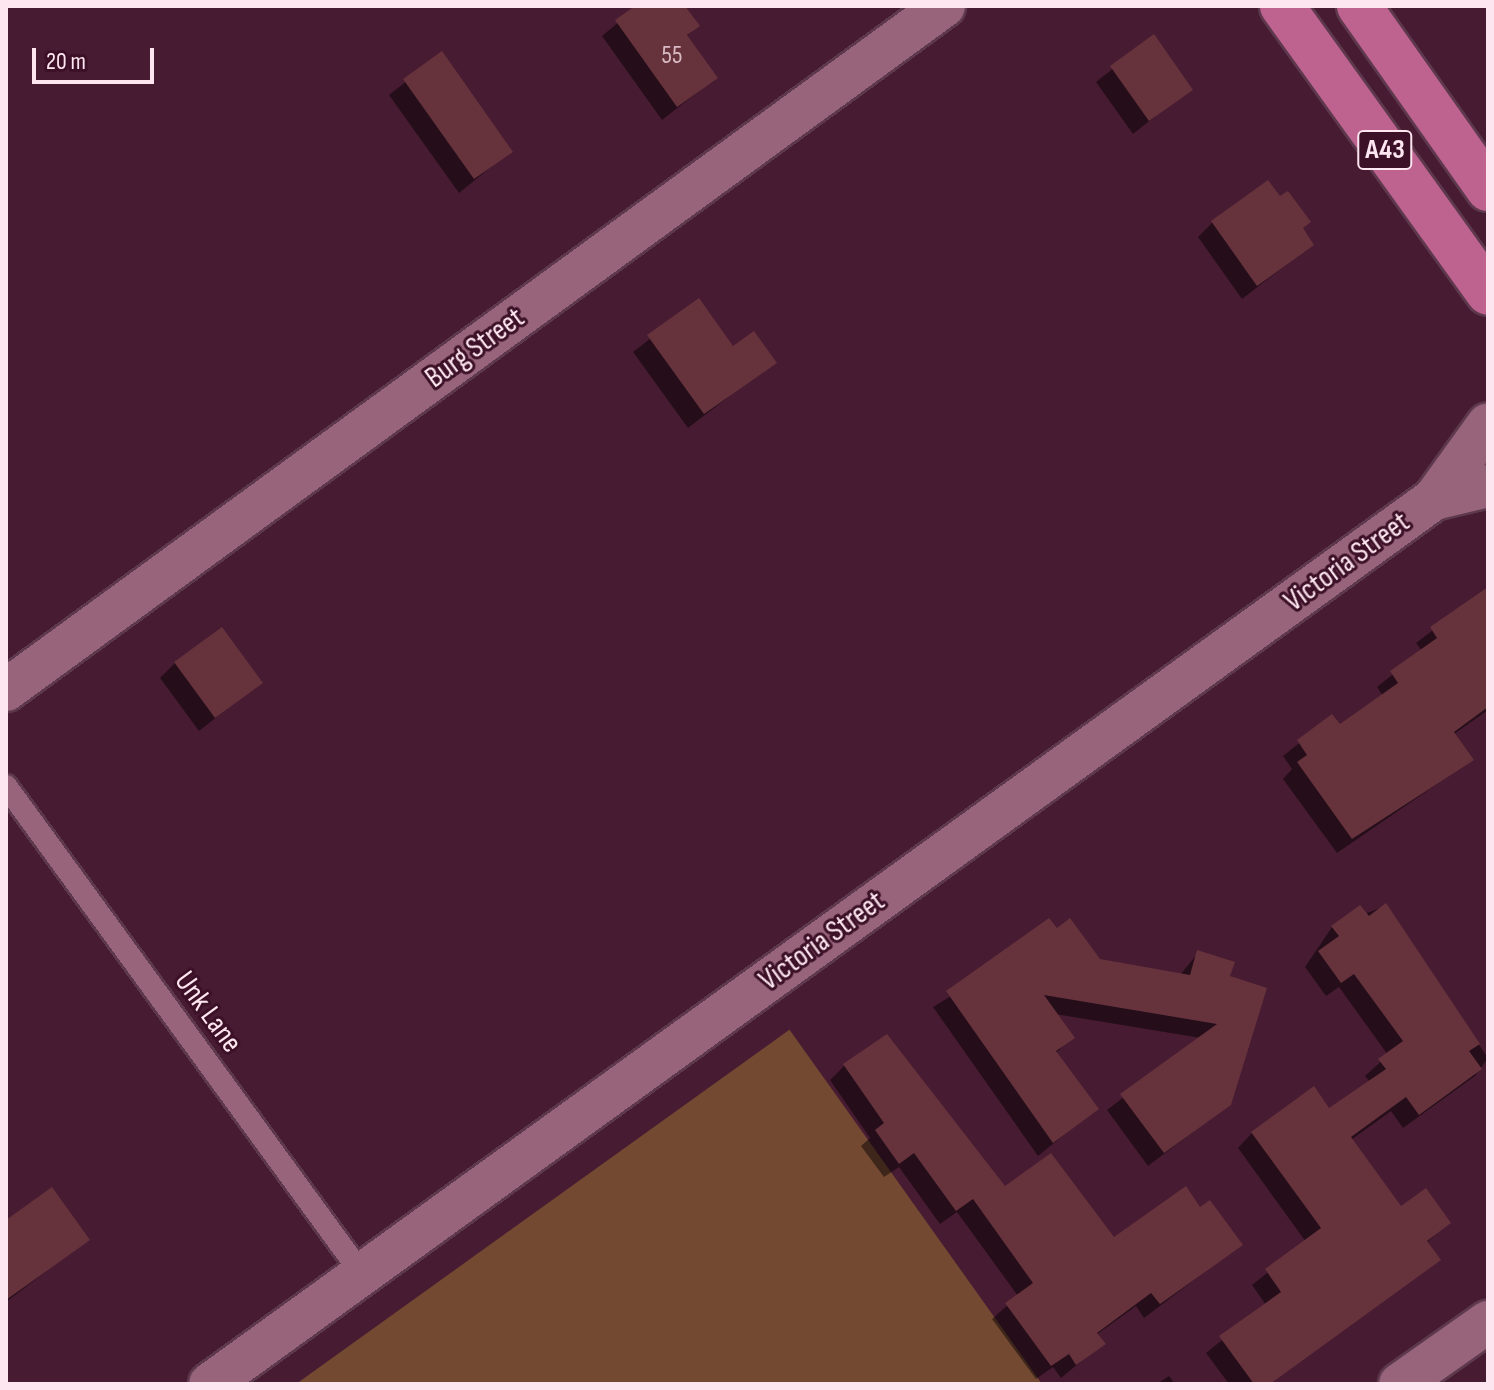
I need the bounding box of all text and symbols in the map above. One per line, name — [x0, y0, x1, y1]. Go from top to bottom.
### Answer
scale bar — [36, 32, 158, 82]
house number: 55 — [662, 40, 682, 72]
text: 20 m — [46, 47, 86, 76]
road number: A43 — [1357, 126, 1413, 174]
street label: Burg Street — [418, 300, 532, 396]
street label: Victoria Street — [1277, 505, 1417, 619]
street label: Victoria Street — [752, 884, 892, 998]
street label: Unk Lane — [167, 964, 249, 1060]

